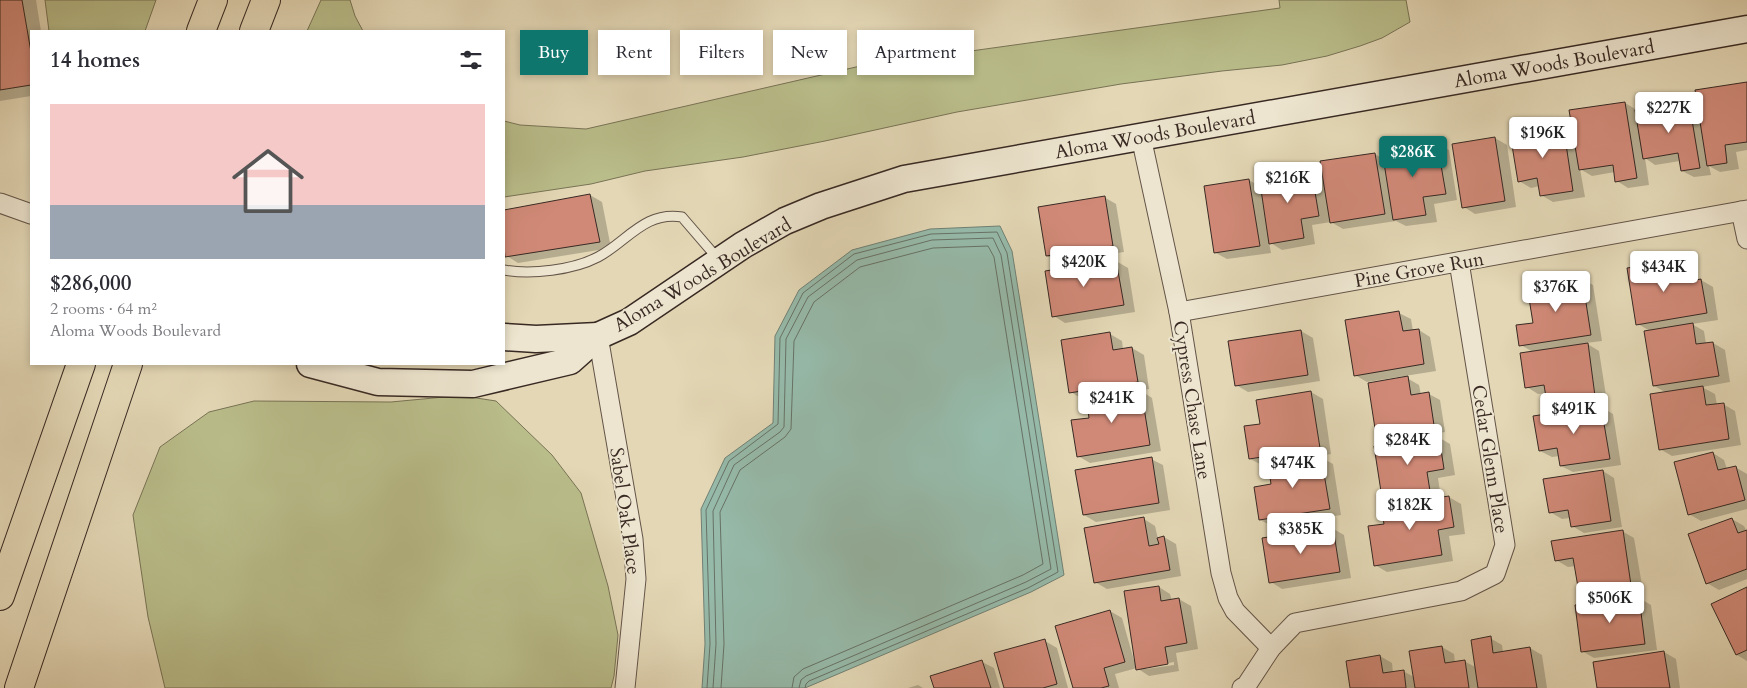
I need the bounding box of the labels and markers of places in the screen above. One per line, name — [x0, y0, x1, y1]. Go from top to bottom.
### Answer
pin: $227K — [1634, 92, 1704, 134]
pin: $196K — [1508, 116, 1578, 159]
pin: $286K — [1378, 136, 1448, 178]
pin: $216K — [1253, 162, 1323, 204]
pin: $420K — [1049, 246, 1119, 288]
pin: $434K — [1629, 250, 1699, 293]
pin: $376K — [1521, 270, 1591, 313]
pin: $241K — [1077, 382, 1147, 424]
pin: $491K — [1539, 392, 1609, 435]
pin: $284K — [1373, 424, 1443, 466]
pin: $474K — [1258, 446, 1328, 489]
pin: $182K — [1375, 488, 1445, 531]
pin: $385K — [1266, 512, 1336, 555]
pin: $506K — [1575, 582, 1645, 624]

